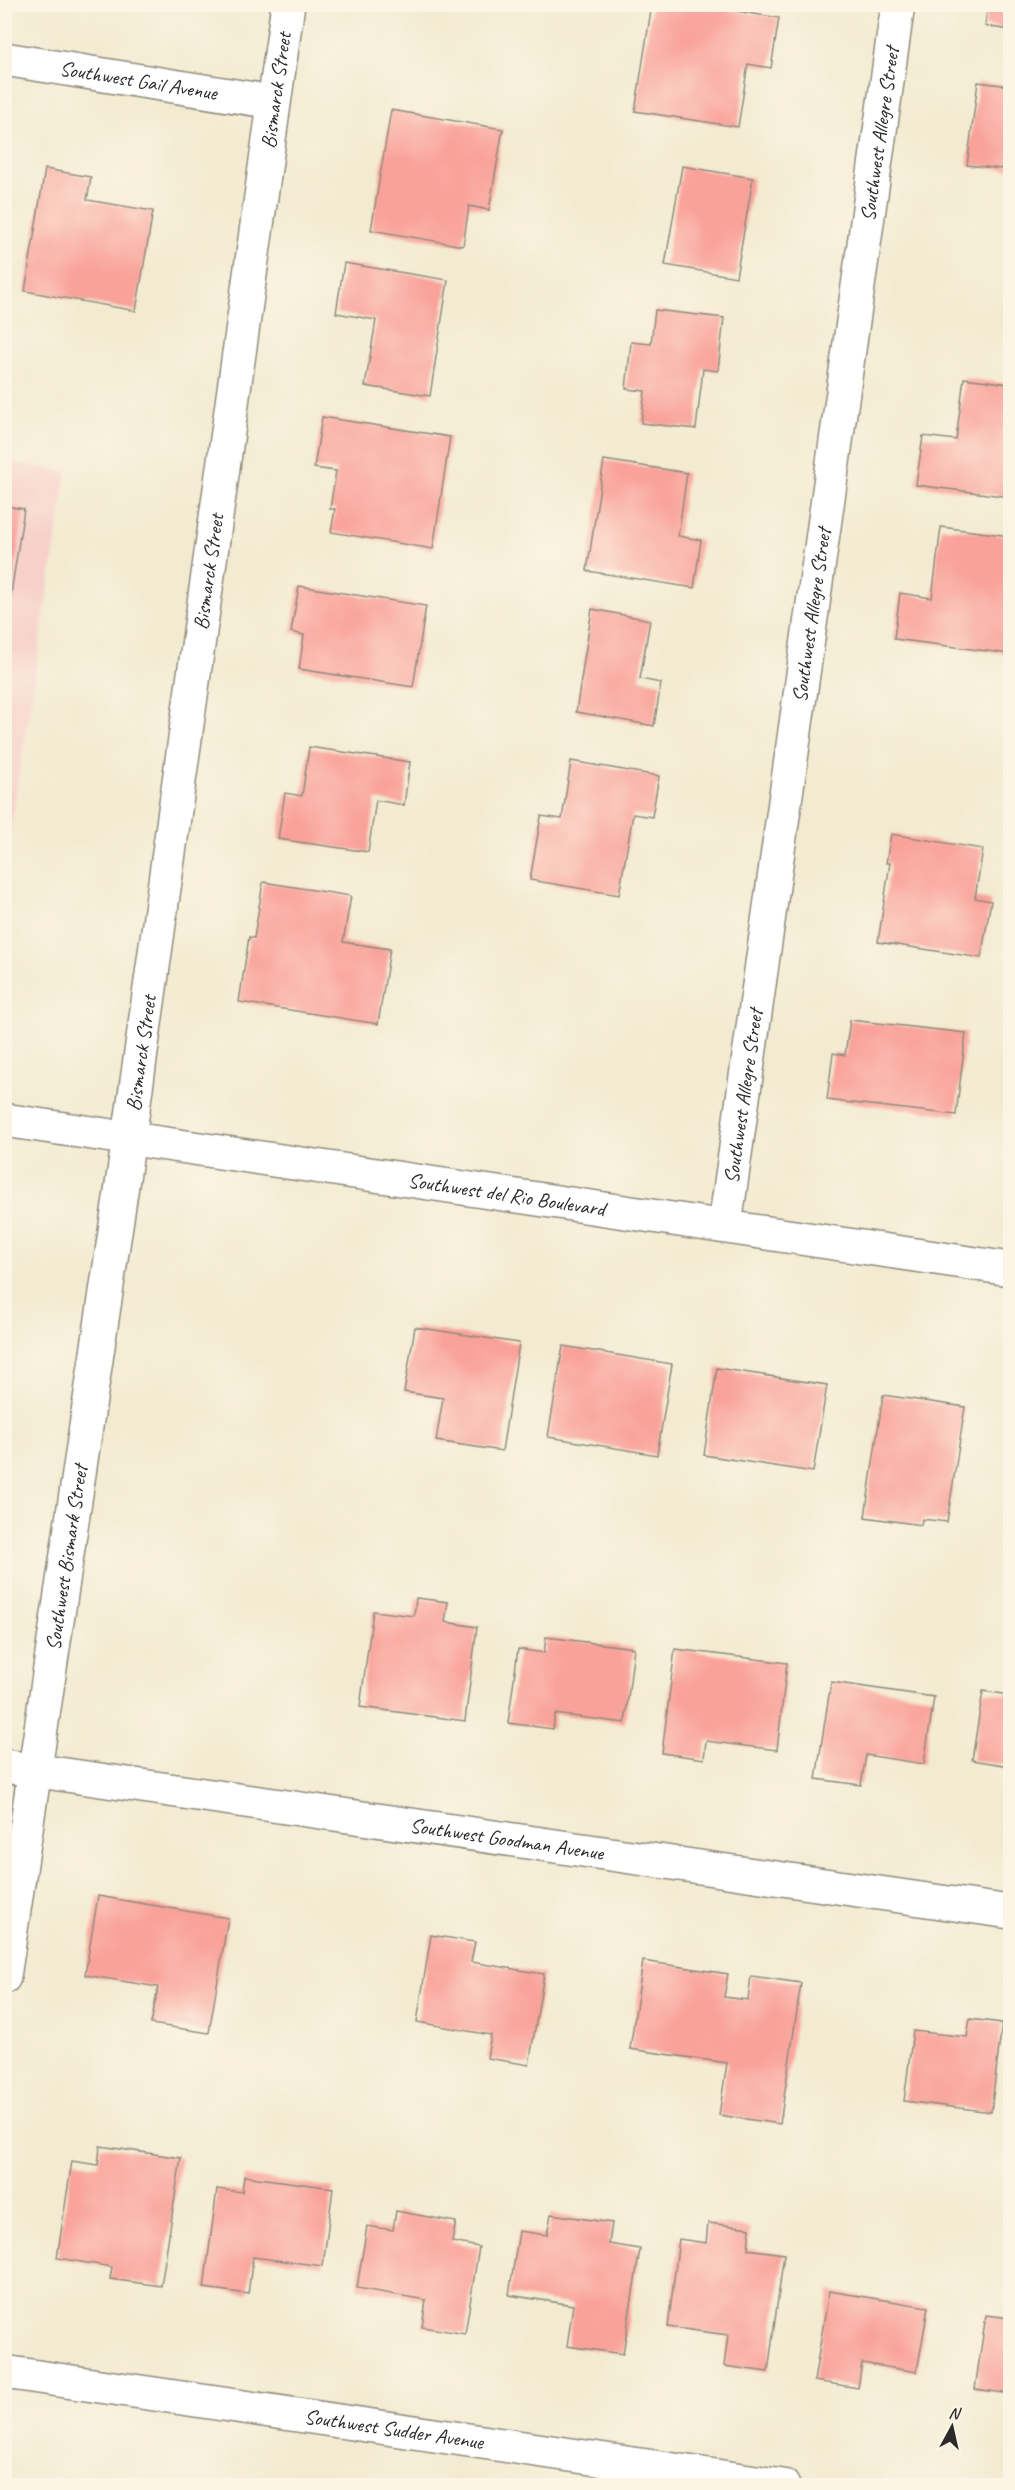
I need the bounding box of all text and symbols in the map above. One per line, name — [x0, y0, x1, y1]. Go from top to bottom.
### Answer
street label: Bismarck Street — [255, 29, 297, 150]
street label: Southwest Allegre Street — [854, 42, 905, 223]
street label: Southwest Gail Avenue — [58, 55, 220, 106]
street label: Bismarck Street — [187, 510, 230, 631]
street label: Southwest Allegre Street — [786, 523, 837, 704]
street label: Bismarck Street — [120, 991, 162, 1113]
street label: Southwest Allegre Street — [718, 1004, 769, 1185]
street label: Southwest del Rio Boulevard — [406, 1167, 610, 1222]
street label: Southwest Bismark Street — [40, 1460, 94, 1652]
street label: Southwest Goodman Avenue — [408, 1812, 606, 1866]
north arrow — [922, 2397, 982, 2457]
street label: Southwest Sudder Avenue — [303, 2403, 486, 2455]
text: N — [948, 2403, 963, 2424]

